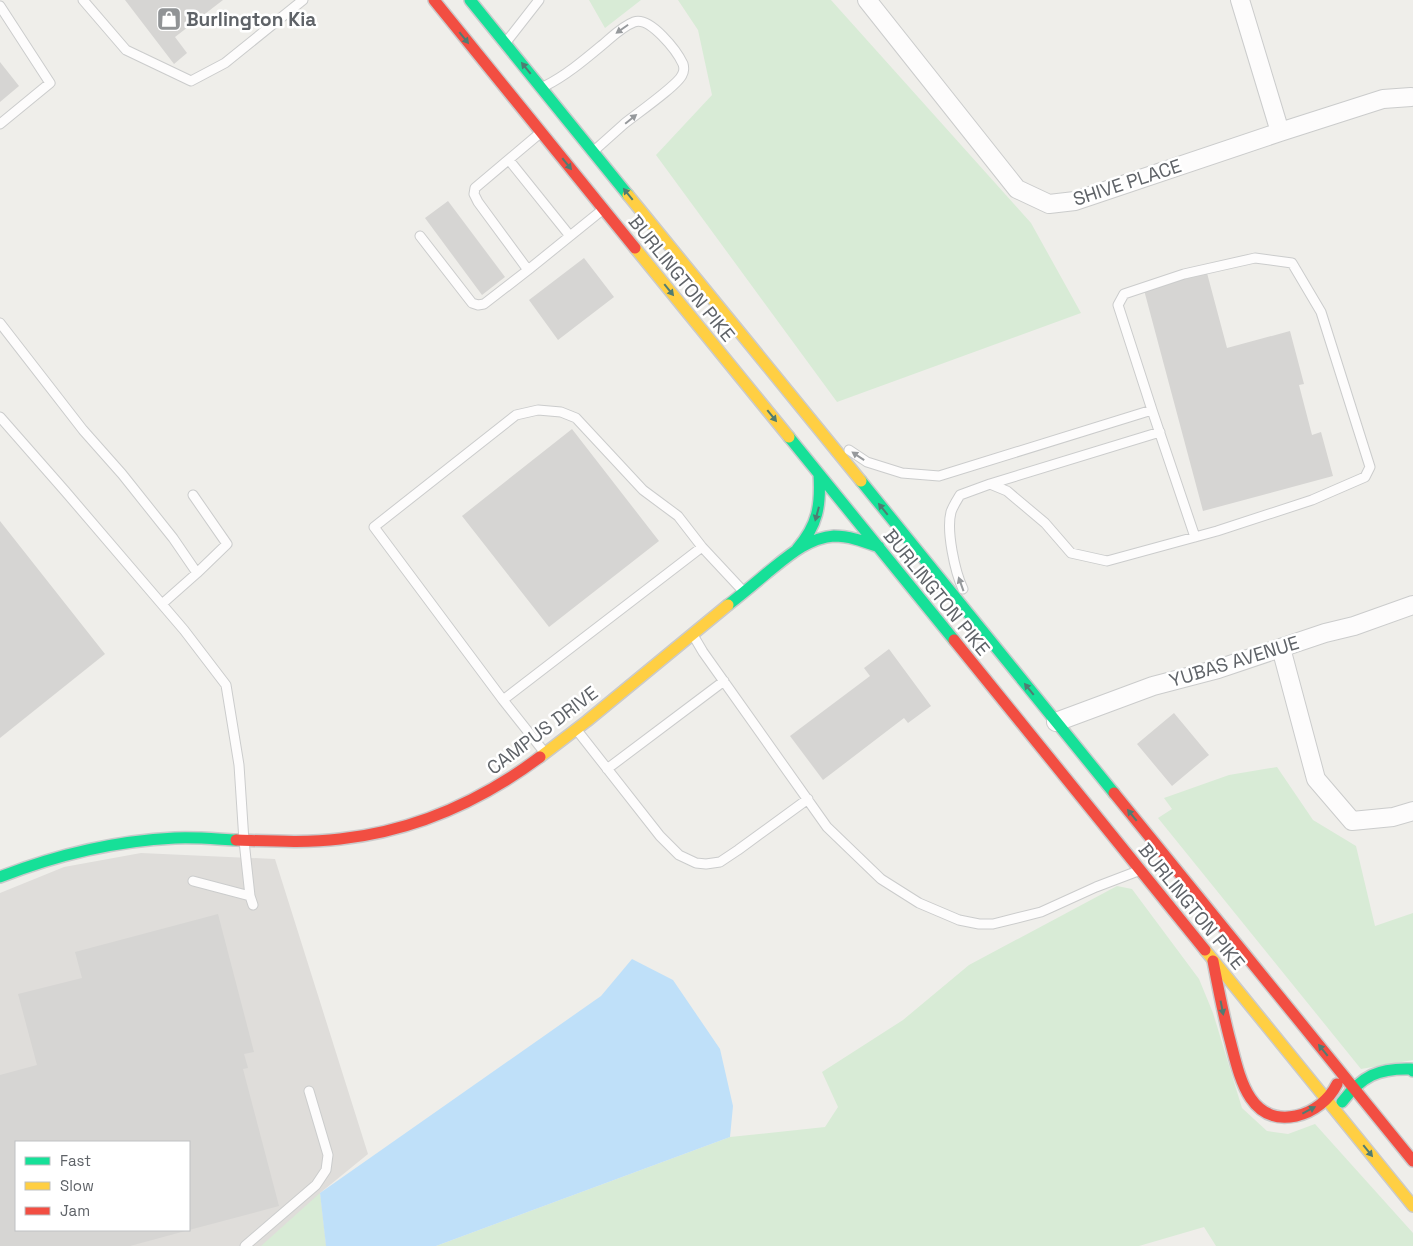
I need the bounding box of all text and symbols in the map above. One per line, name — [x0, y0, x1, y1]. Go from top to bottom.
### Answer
shop icon: Burlington Kia — [156, 6, 182, 32]
place label: Burlington Kia — [186, 7, 316, 32]
one-way arrow — [615, 25, 629, 34]
one-way arrow — [459, 31, 470, 44]
one-way arrow — [520, 61, 531, 74]
one-way arrow — [624, 114, 637, 125]
street label: SHIVE PLACE — [1070, 153, 1185, 212]
one-way arrow — [561, 157, 572, 170]
one-way arrow — [623, 187, 634, 200]
street label: BURLINGTON PIKE — [623, 210, 740, 347]
one-way arrow — [664, 283, 675, 296]
one-way arrow — [767, 409, 778, 422]
one-way arrow — [851, 452, 865, 461]
one-way arrow — [877, 502, 888, 515]
one-way arrow — [812, 507, 820, 522]
street label: BURLINGTON PIKE — [878, 524, 995, 661]
one-way arrow — [957, 576, 965, 591]
street label: YUBAS AVENUE — [1166, 630, 1302, 693]
street label: CAMPUS DRIVE — [482, 680, 603, 780]
one-way arrow — [1024, 683, 1035, 696]
one-way arrow — [1126, 809, 1137, 822]
street label: BURLINGTON PIKE — [1133, 838, 1250, 975]
one-way arrow — [1218, 1000, 1226, 1016]
one-way arrow — [1317, 1044, 1328, 1057]
one-way arrow — [1302, 1106, 1316, 1115]
legend — [15, 1141, 190, 1231]
one-way arrow — [1363, 1144, 1374, 1157]
text: Fast — [60, 1151, 91, 1170]
text: Slow — [60, 1176, 94, 1195]
text: Jam — [60, 1201, 90, 1220]

